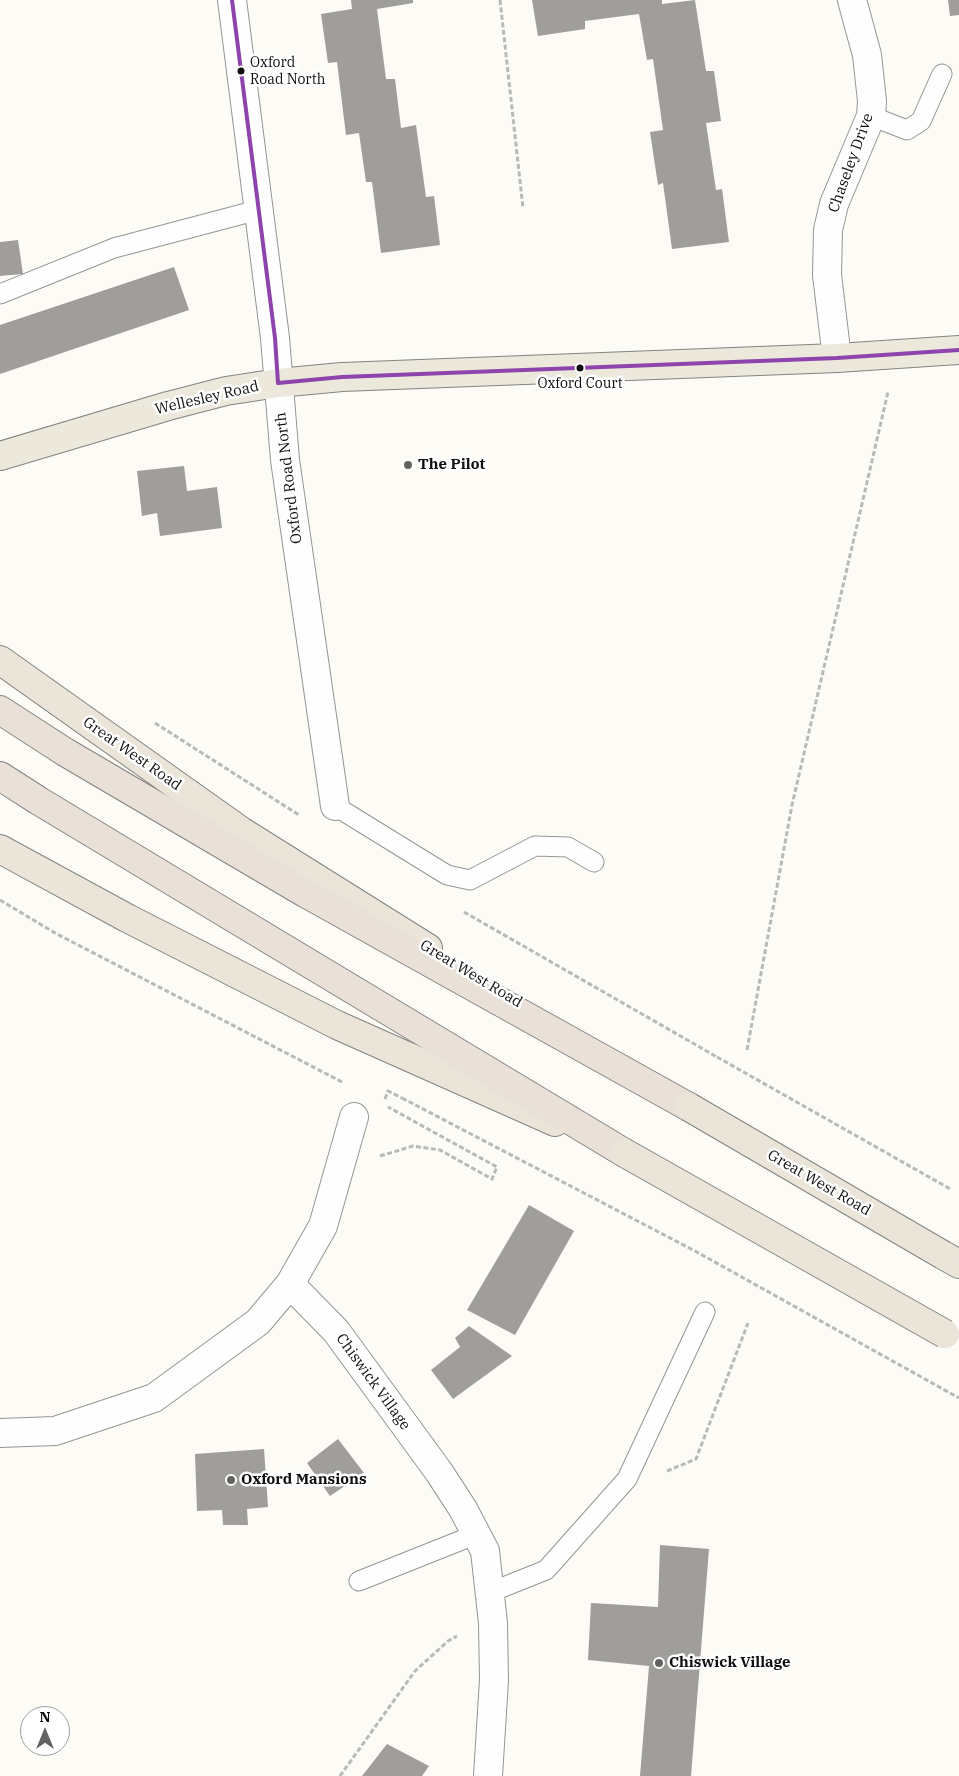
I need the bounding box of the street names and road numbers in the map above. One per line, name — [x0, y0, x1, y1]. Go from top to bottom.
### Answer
street label: Chaseley Drive — [825, 111, 877, 215]
street label: Wellesley Road — [153, 377, 261, 419]
street label: Oxford Road North — [272, 411, 306, 545]
street label: Great West Road — [79, 713, 185, 795]
street label: Great West Road — [417, 936, 525, 1012]
street label: Great West Road — [764, 1146, 874, 1220]
street label: Chiswick Village — [332, 1330, 414, 1434]

